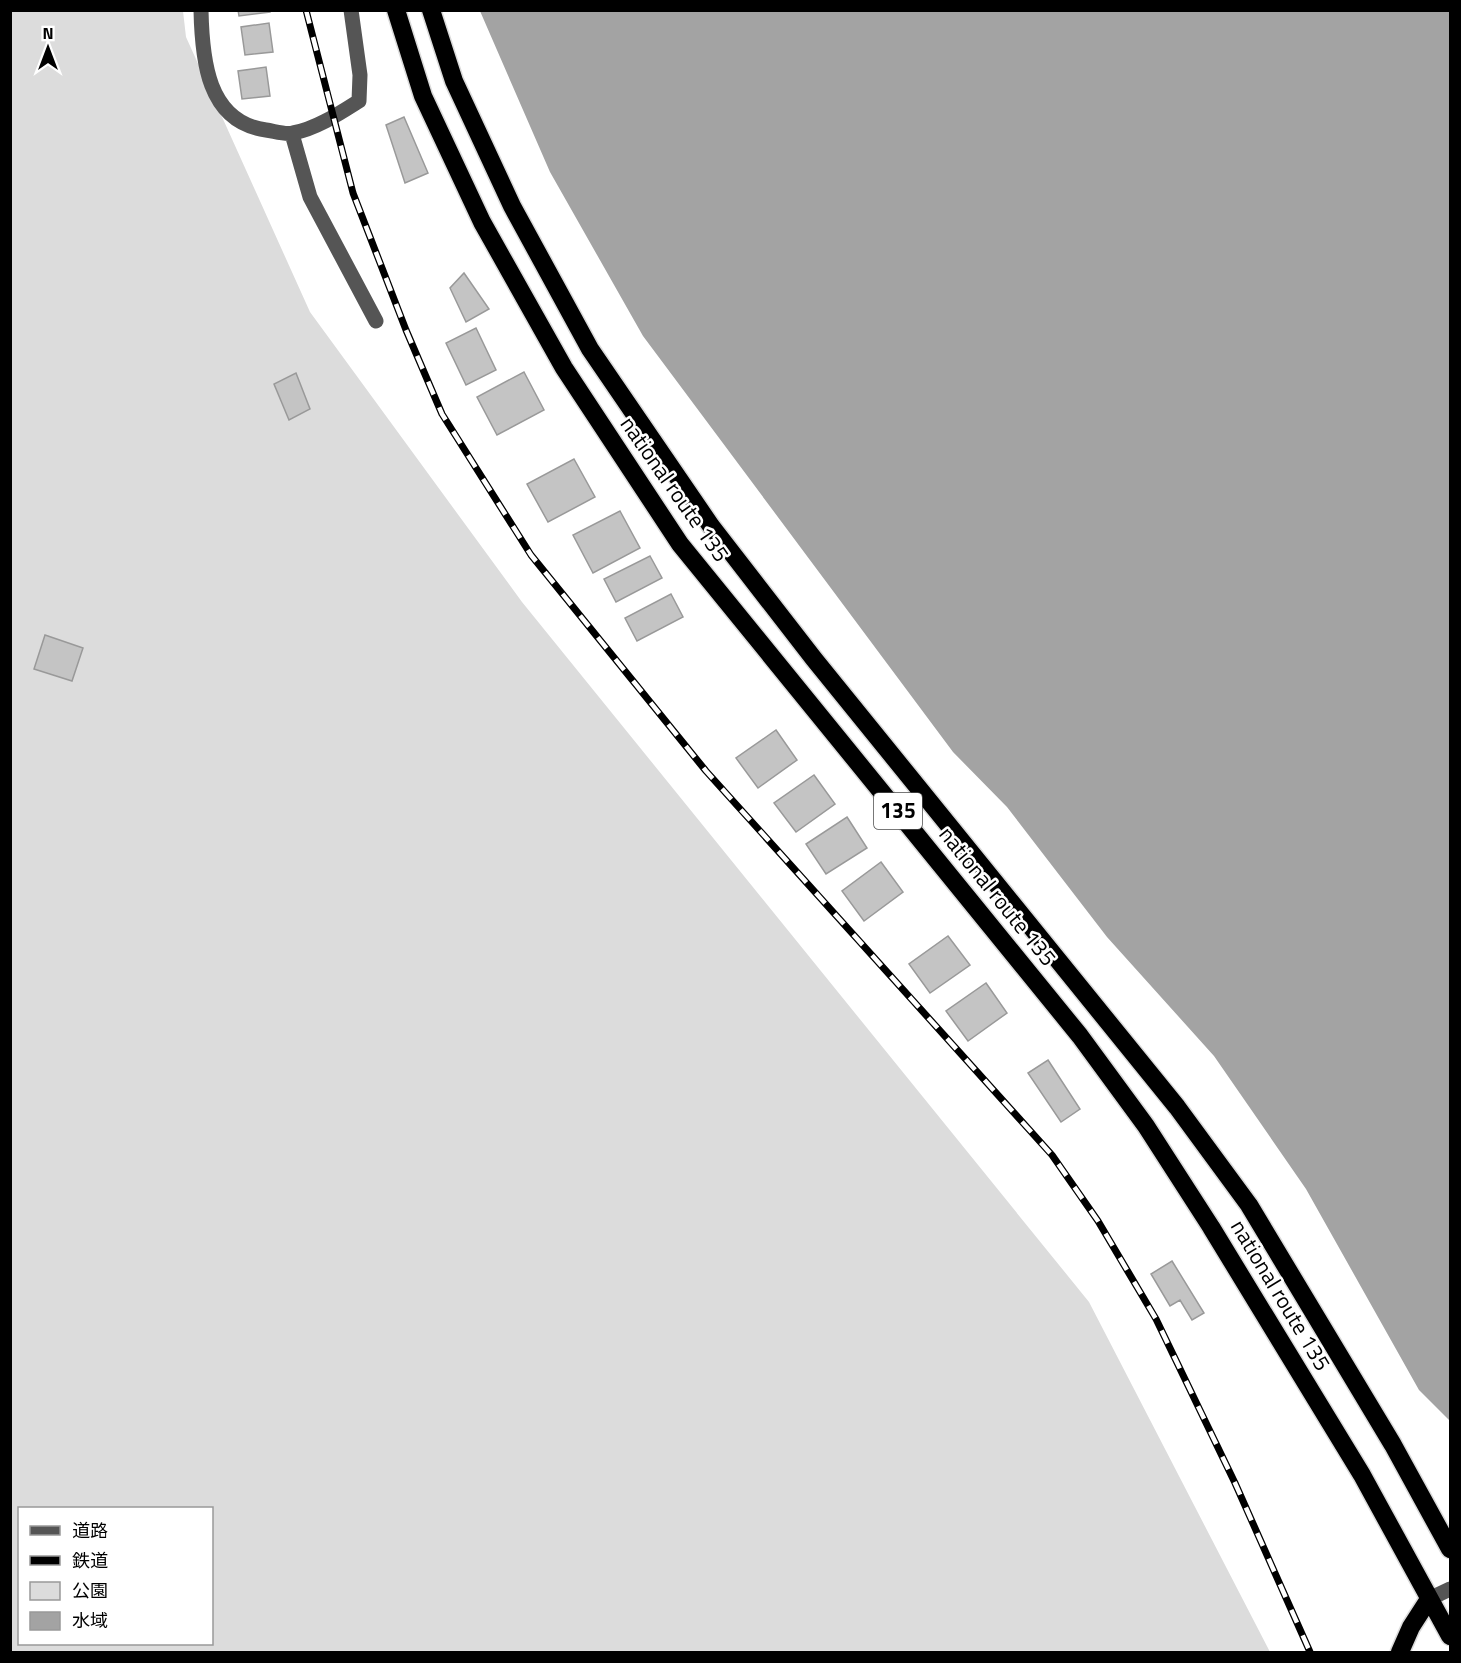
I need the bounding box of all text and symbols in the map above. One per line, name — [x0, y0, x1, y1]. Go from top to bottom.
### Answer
north arrow — [18, 18, 78, 78]
text: N — [42, 21, 54, 45]
street label: national route 135 — [612, 409, 738, 569]
road number: 135 — [874, 793, 922, 829]
street label: national route 135 — [931, 819, 1065, 973]
street label: national route 135 — [1222, 1213, 1340, 1377]
legend — [18, 1507, 213, 1645]
text: 道路 — [72, 1517, 108, 1544]
text: 鉄道 — [72, 1547, 108, 1574]
text: 公園 — [72, 1577, 108, 1604]
text: 水域 — [72, 1607, 108, 1634]

